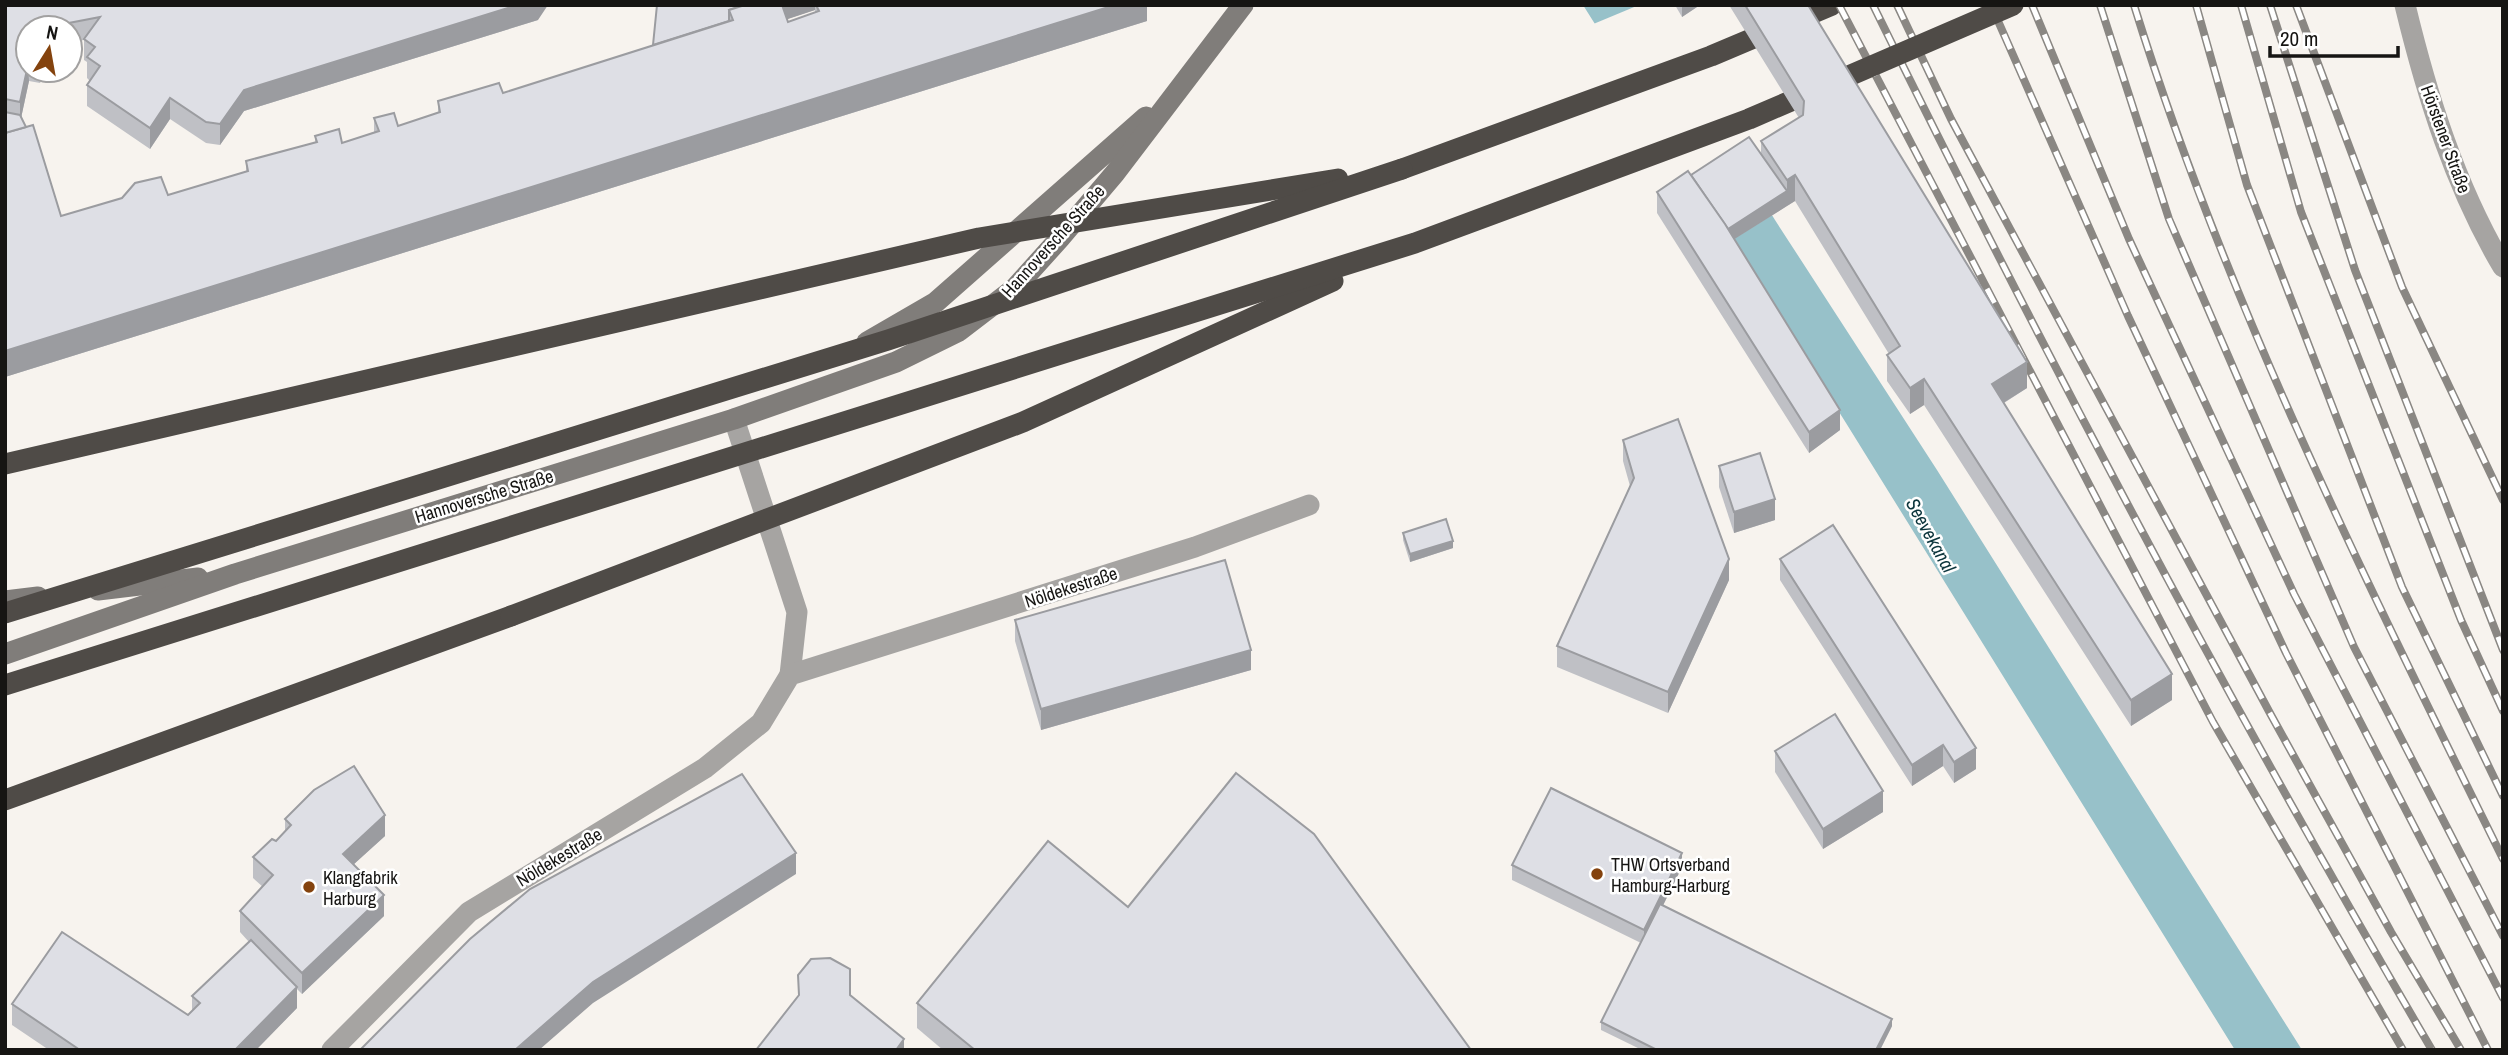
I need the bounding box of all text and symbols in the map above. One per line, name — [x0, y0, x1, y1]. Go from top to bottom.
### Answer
north arrow — [14, 14, 84, 84]
scale bar — [2270, 14, 2398, 58]
text: N — [44, 18, 60, 46]
text: 20 m — [2280, 24, 2318, 53]
street label: Hörstener Straße — [2415, 82, 2477, 196]
street label: Hannoversche Straße — [996, 179, 1110, 303]
street label: Hannoversche Straße — [412, 463, 556, 529]
water label: Seevekanal — [1900, 493, 1962, 577]
street label: Nöldekestraße — [1021, 560, 1121, 614]
street label: Nöldekestraße — [511, 822, 607, 892]
place label: THW Ortsverband Hamburg-Harburg — [1611, 852, 1731, 898]
place label: Klangfabrik Harburg — [323, 865, 398, 911]
marker: THW Ortsverband Hamburg-Harburg — [1589, 866, 1605, 882]
marker: Klangfabrik Harburg — [301, 879, 317, 895]

